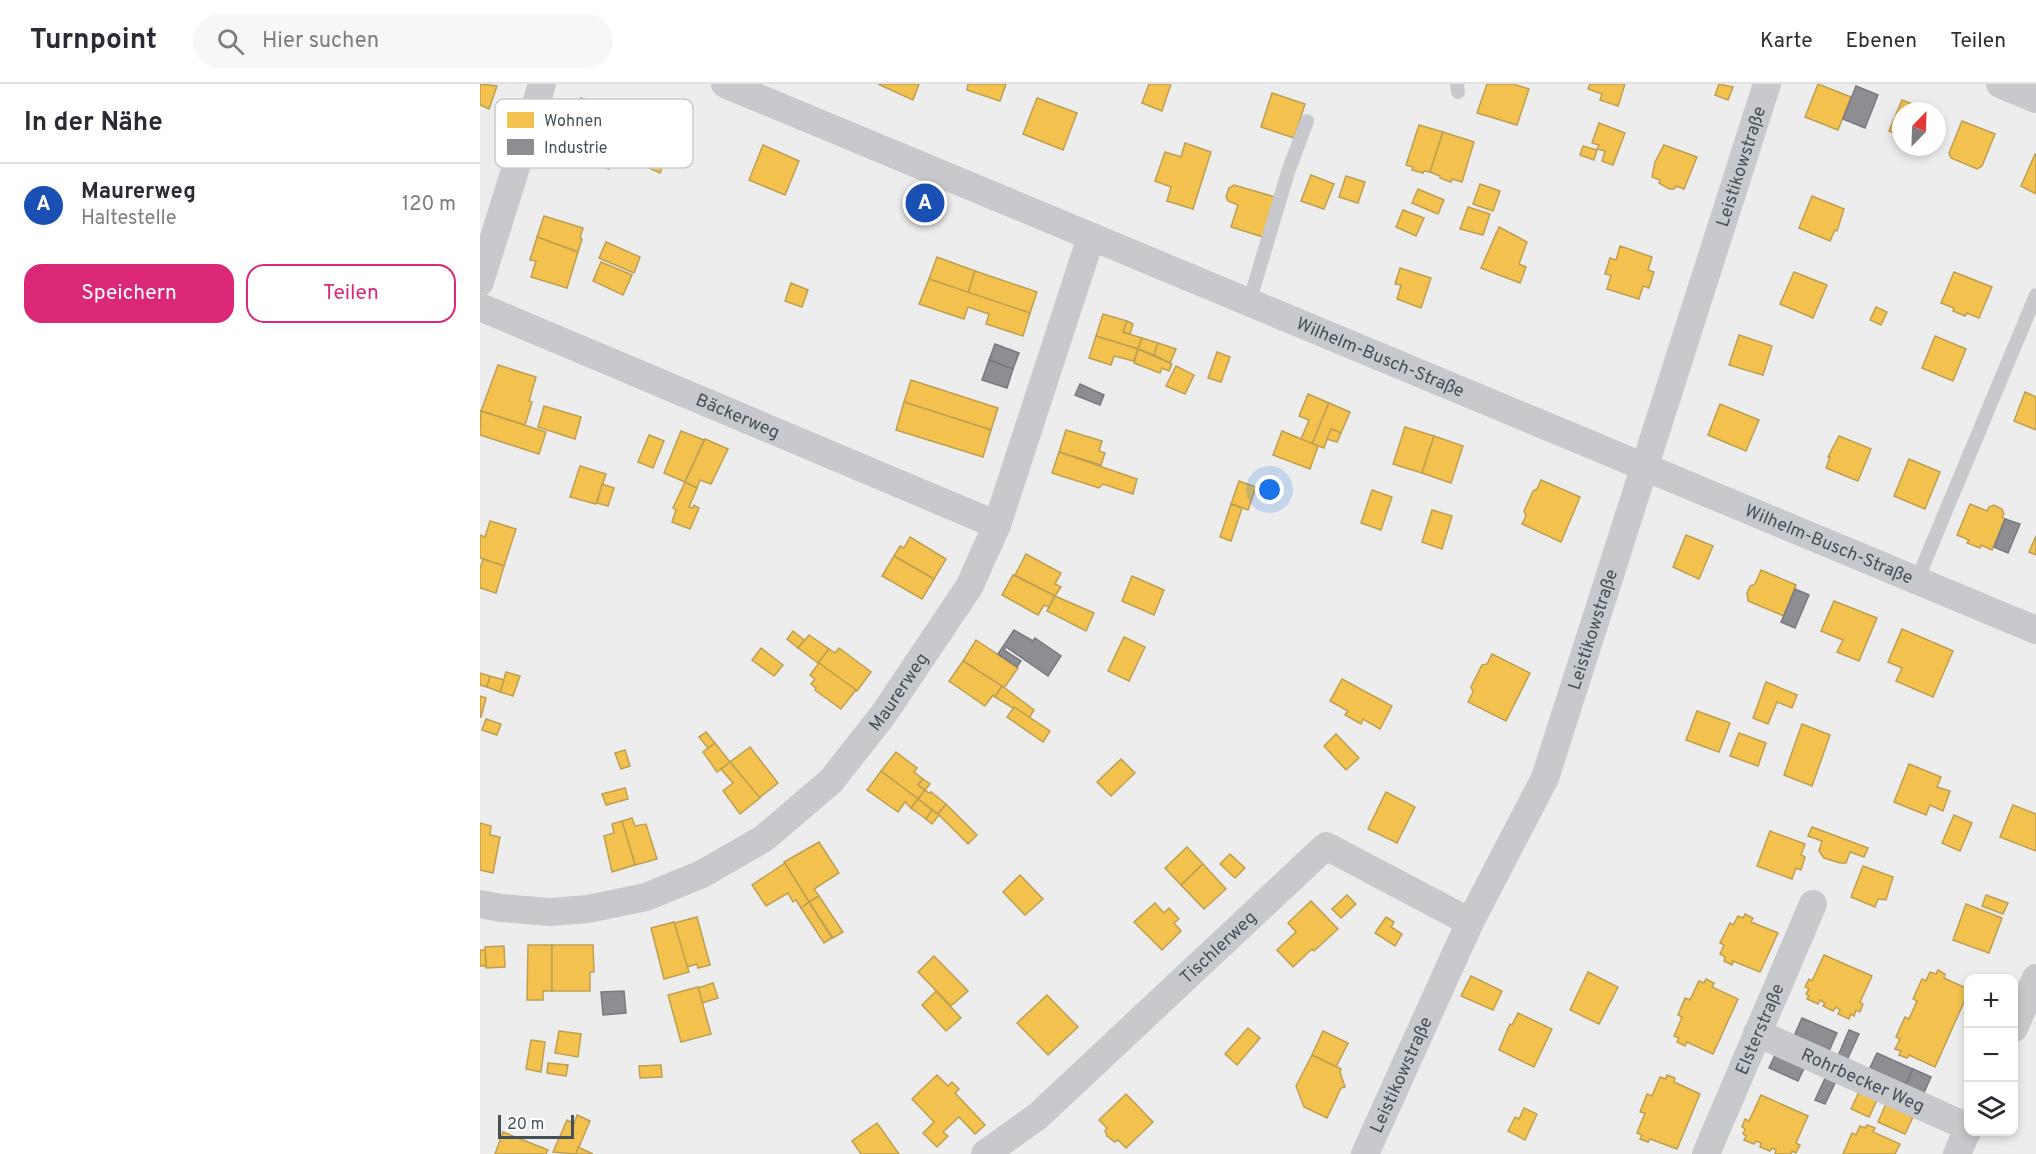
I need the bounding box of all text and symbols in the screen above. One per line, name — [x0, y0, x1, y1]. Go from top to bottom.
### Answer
search box — [193, 14, 613, 68]
text: Turnpoint — [30, 23, 157, 59]
icon: search — [214, 25, 247, 58]
text: Hier suchen — [262, 28, 379, 55]
text: Karte — [1760, 28, 1812, 55]
text: Ebenen — [1845, 28, 1917, 55]
text: Teilen — [1950, 28, 2006, 55]
legend — [495, 99, 693, 168]
north arrow — [1892, 102, 1946, 156]
street label: Leistikowstraße — [1712, 104, 1772, 230]
text: In der Nähe — [24, 107, 163, 140]
text: Wohnen — [544, 112, 602, 132]
text: Industrie — [544, 139, 607, 159]
text: Maurerweg — [81, 179, 196, 206]
pin: A — [906, 180, 944, 226]
text: A — [36, 192, 51, 218]
text: 120 m — [402, 192, 456, 218]
text: Haltestelle — [81, 206, 177, 232]
button: Speichern — [24, 264, 234, 323]
button: Teilen — [246, 264, 456, 323]
street label: Wilhelm-Busch-Straße — [1292, 313, 1467, 404]
street label: Bäckerweg — [692, 389, 783, 445]
your location — [1255, 475, 1284, 504]
street label: Wilhelm-Busch-Straße — [1741, 500, 1916, 590]
street label: Leistikowstraße — [1564, 567, 1624, 693]
street label: Maurerweg — [865, 649, 934, 737]
street label: Tischlerweg — [1176, 907, 1262, 990]
map controls — [1964, 974, 2018, 1136]
button: + — [1964, 974, 2018, 1028]
street label: Elsterstraße — [1731, 980, 1791, 1079]
street label: Leistikowstraße — [1366, 1013, 1439, 1137]
button: − — [1964, 1028, 2018, 1082]
street label: Rohrbecker Weg — [1797, 1044, 1928, 1119]
button: layers — [1964, 1082, 2018, 1136]
scale bar — [498, 1112, 574, 1140]
text: 20 m — [507, 1115, 544, 1135]

